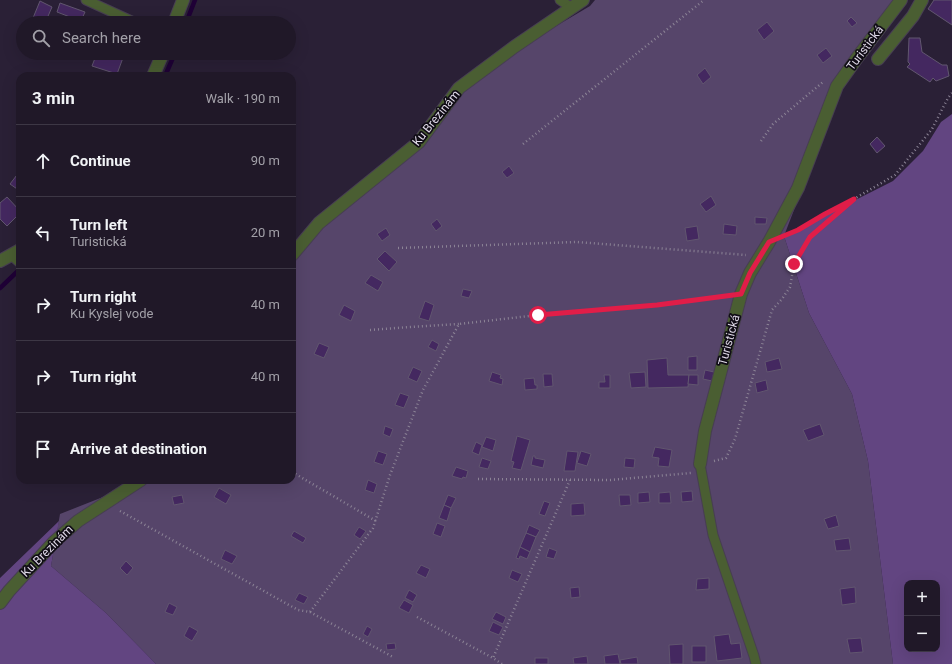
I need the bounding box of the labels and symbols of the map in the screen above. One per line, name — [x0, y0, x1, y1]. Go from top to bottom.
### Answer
street label: Turistická — [844, 23, 886, 73]
street label: Ku Brezinám — [409, 87, 463, 149]
route end — [785, 255, 803, 273]
route start — [529, 306, 547, 324]
street label: Turistická — [715, 313, 743, 367]
street label: Ku Brezinám — [18, 522, 76, 580]

